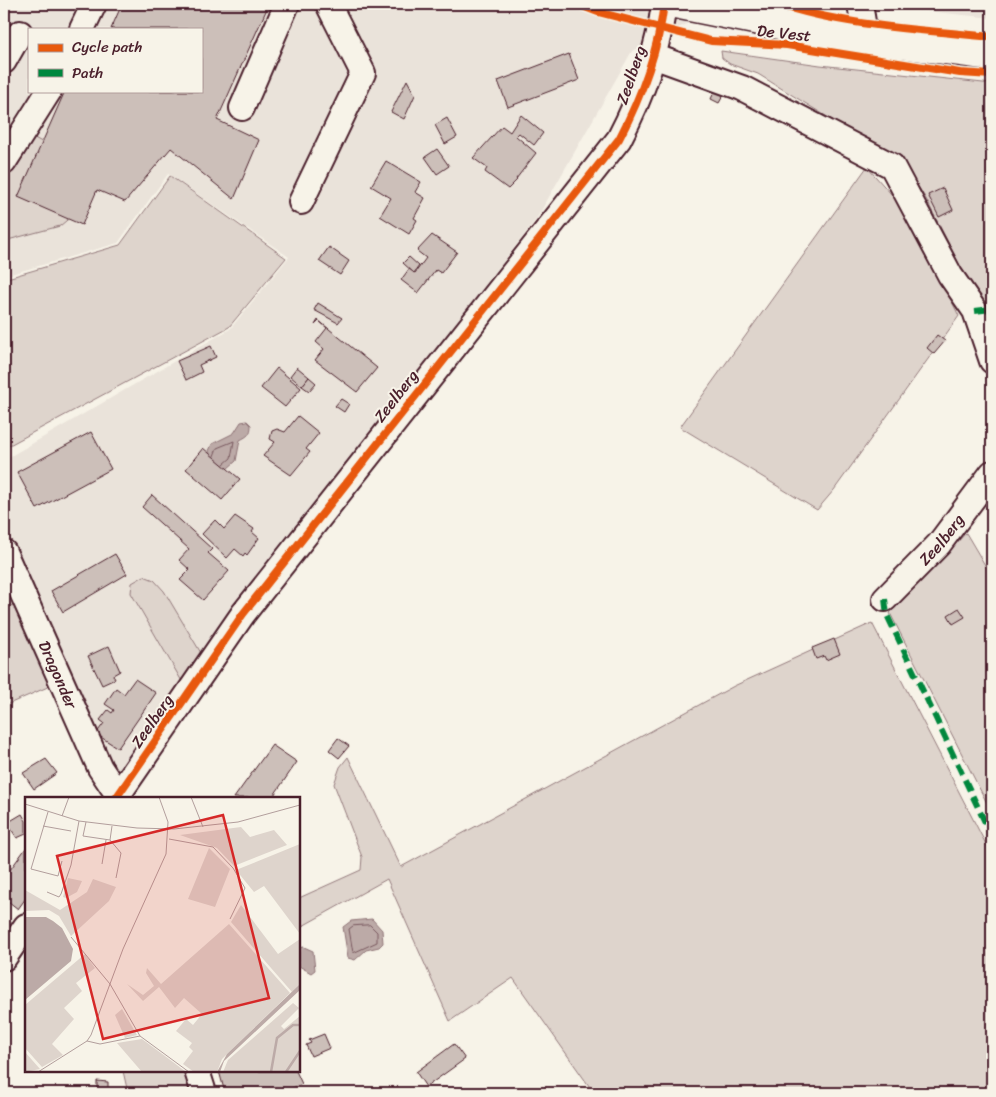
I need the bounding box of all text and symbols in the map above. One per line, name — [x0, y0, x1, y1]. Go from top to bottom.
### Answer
street label: De Vest — [756, 16, 812, 50]
legend — [28, 28, 202, 92]
text: Cycle path — [72, 34, 143, 60]
street label: Zeelberg — [607, 42, 655, 108]
text: Path — [72, 60, 103, 86]
street label: Zeelberg — [366, 363, 426, 429]
street label: Zeelberg — [911, 507, 972, 572]
street label: Dragonder — [31, 636, 87, 714]
street label: Zeelberg — [123, 688, 181, 754]
inset map — [25, 797, 300, 1072]

